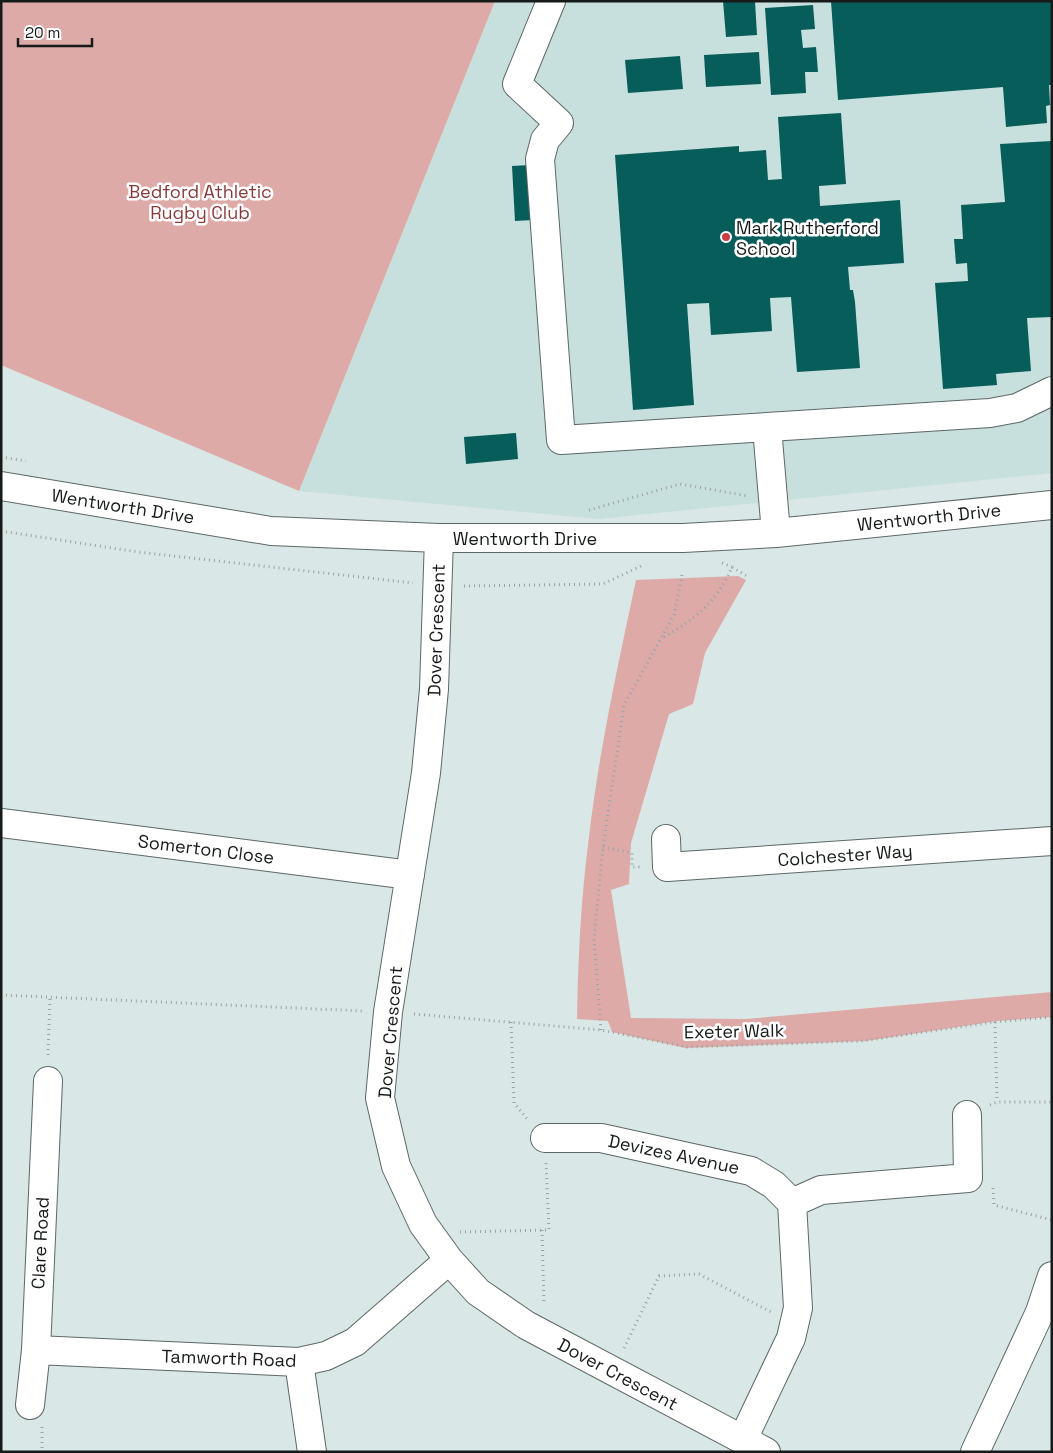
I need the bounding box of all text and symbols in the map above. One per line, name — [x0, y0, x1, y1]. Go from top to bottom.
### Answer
scale bar — [18, 15, 91, 47]
text: 20 m — [25, 23, 60, 42]
park label: Bedford Athletic Rugby Club — [128, 180, 272, 224]
place label: Mark Rutherford School — [736, 216, 879, 260]
marker: Mark Rutherford School — [720, 231, 732, 243]
street label: Wentworth Drive — [50, 483, 196, 529]
street label: Wentworth Drive — [856, 498, 1002, 536]
street label: Wentworth Drive — [453, 527, 597, 550]
street label: Dover Crescent — [422, 563, 450, 697]
street label: Somerton Close — [137, 829, 275, 869]
street label: Colchester Way — [777, 839, 913, 871]
street label: Dover Crescent — [373, 965, 407, 1099]
street label: Exeter Walk — [684, 1019, 785, 1043]
street label: Devizes Avenue — [606, 1129, 742, 1179]
street label: Clare Road — [26, 1196, 54, 1290]
street label: Dover Crescent — [554, 1333, 682, 1415]
street label: Tamworth Road — [161, 1344, 297, 1372]

